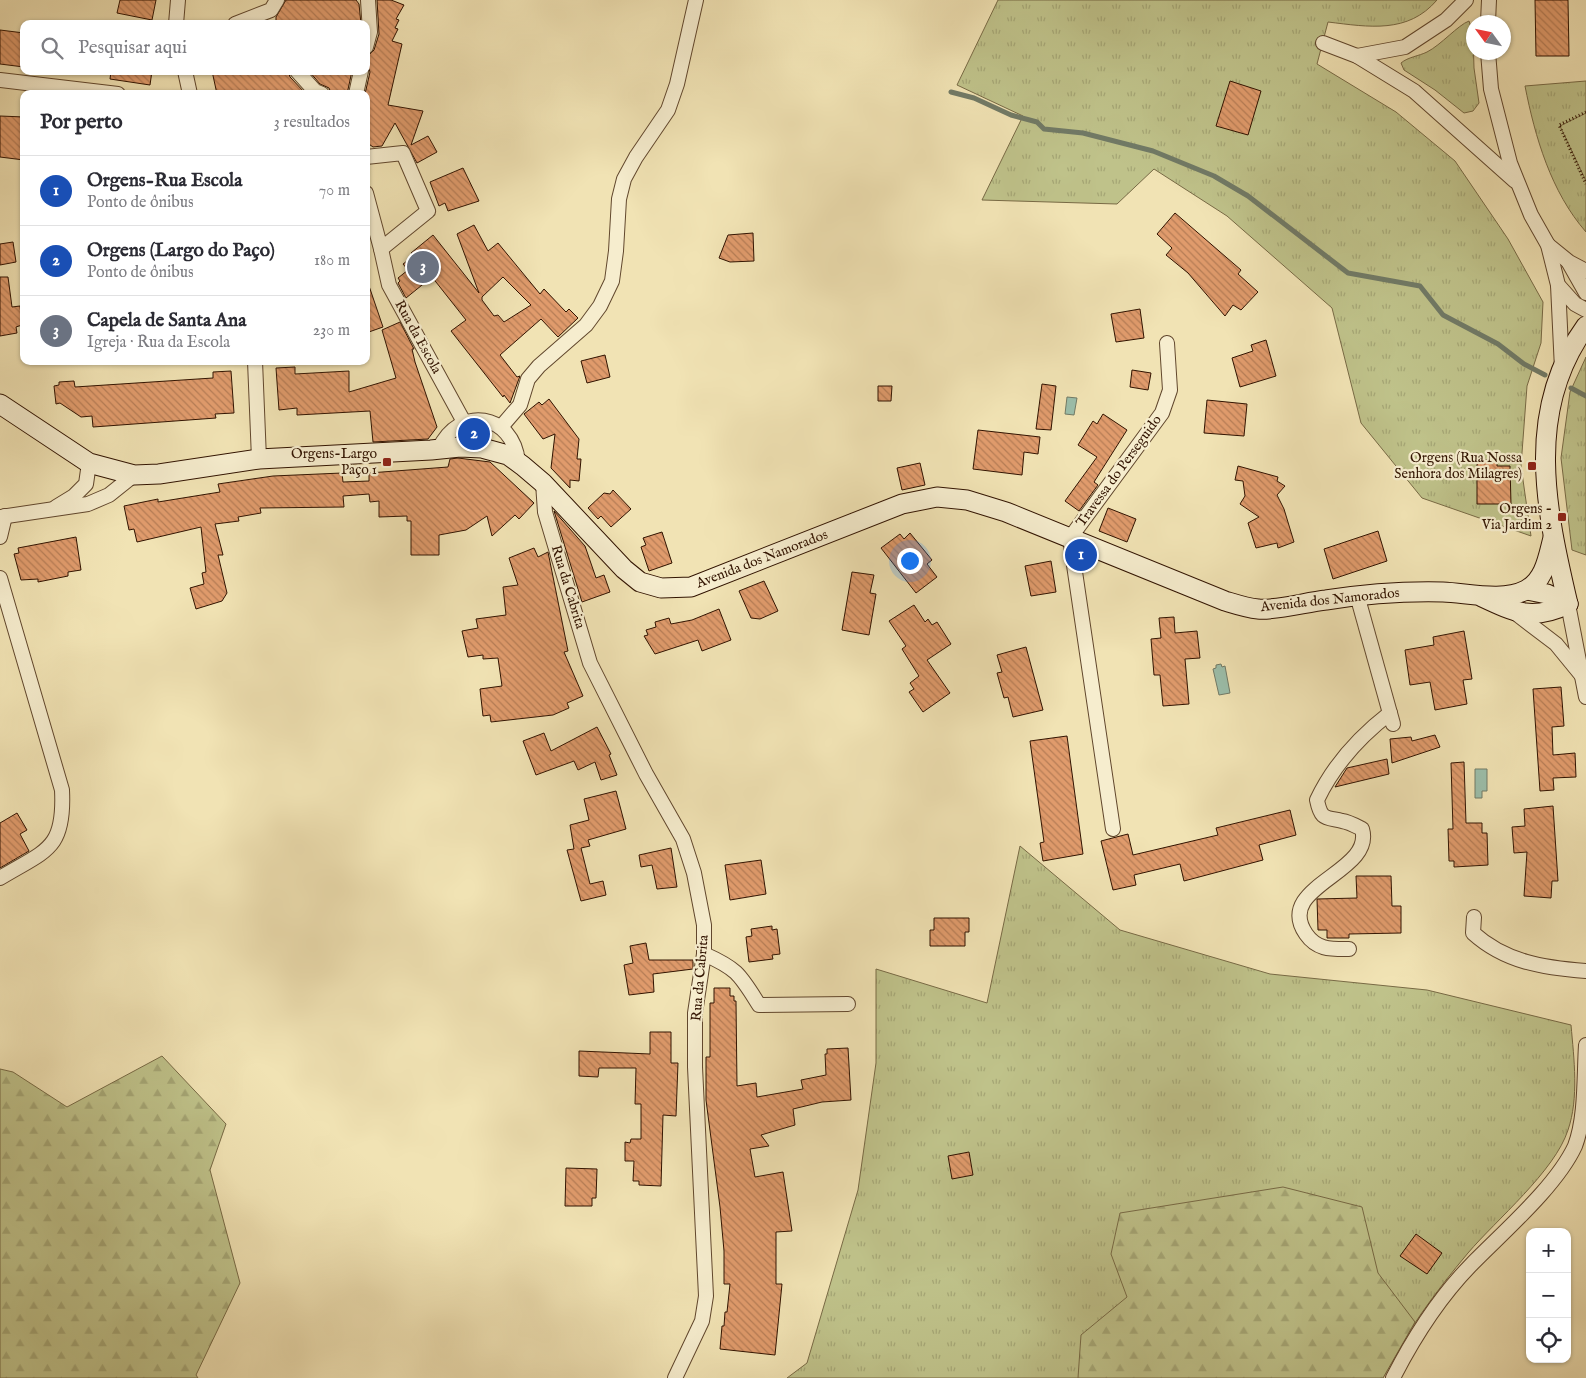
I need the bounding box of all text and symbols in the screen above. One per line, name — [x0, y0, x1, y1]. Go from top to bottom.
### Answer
north arrow — [1466, 15, 1511, 60]
search box — [20, 20, 370, 75]
icon: search — [38, 34, 66, 62]
text: Pesquisar aqui — [78, 36, 187, 60]
text: Por perto — [40, 109, 122, 136]
text: 3 resultados — [274, 113, 350, 133]
text: Orgens-Rua Escola — [87, 169, 243, 193]
text: 1 — [53, 181, 59, 201]
text: 70 m — [319, 181, 350, 201]
text: Ponto de ônibus — [87, 193, 194, 213]
text: Orgens (Largo do Paço) — [87, 239, 275, 263]
pin: 3 — [407, 248, 439, 286]
text: 2 — [52, 251, 60, 271]
text: 180 m — [314, 251, 350, 271]
text: Ponto de ônibus — [87, 263, 194, 283]
street label: Rua da Escola — [390, 297, 446, 378]
text: Capela de Santa Ana — [87, 309, 246, 333]
text: 3 — [53, 321, 59, 341]
text: 230 m — [313, 321, 350, 341]
text: Igreja · Rua da Escola — [87, 333, 230, 353]
street label: Travessa do Perseguido — [1072, 411, 1166, 531]
pin: 2 — [458, 415, 490, 453]
place label: Orgens-Largo Paço 1 — [291, 445, 377, 479]
place label: Orgens (Rua Nossa Senhora dos Milagres) — [1394, 449, 1523, 483]
marker: Orgens-Largo Paço 1 — [381, 456, 393, 468]
marker: Orgens (Rua Nossa Senhora dos Milagres) — [1526, 460, 1538, 472]
place label: Orgens - Via Jardim 2 — [1481, 500, 1552, 534]
marker: Orgens - Via Jardim 2 — [1556, 511, 1568, 523]
street label: Avenida dos Namorados — [693, 526, 830, 593]
pin: 1 — [1065, 536, 1097, 574]
street label: Rua da Cabrita — [547, 543, 590, 632]
your location — [897, 548, 923, 574]
street label: Avenida dos Namorados — [1259, 584, 1400, 616]
street label: Rua da Cabrita — [687, 933, 713, 1022]
map controls — [1526, 1228, 1571, 1363]
button: + — [1526, 1228, 1571, 1273]
button: − — [1526, 1273, 1571, 1318]
button: locate — [1526, 1318, 1571, 1363]

